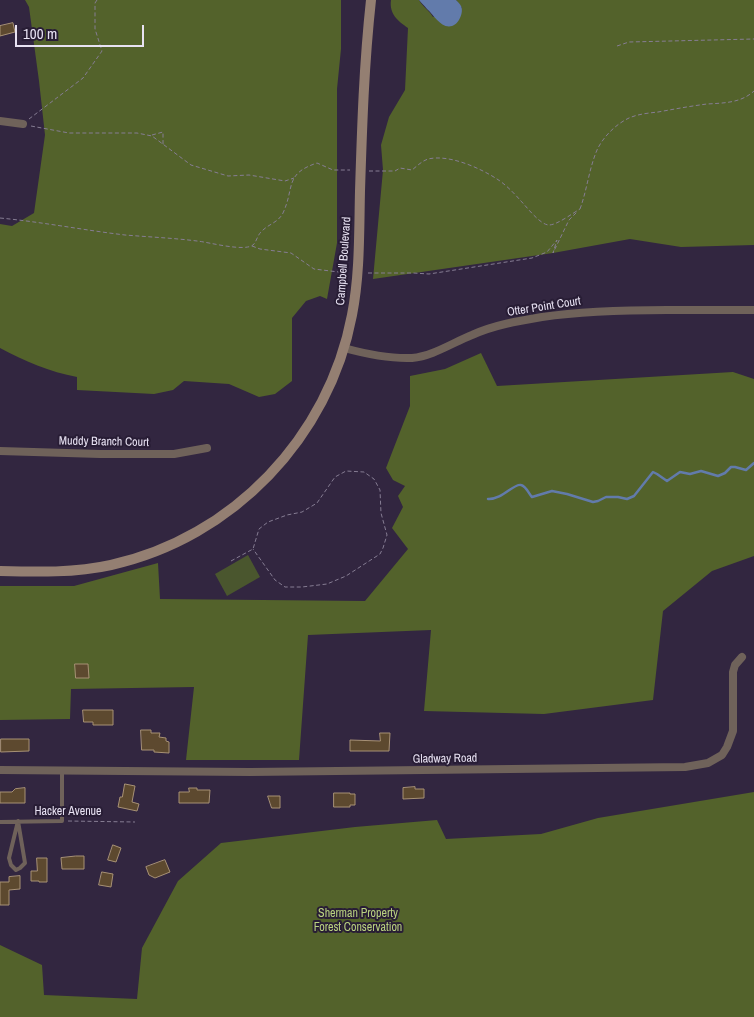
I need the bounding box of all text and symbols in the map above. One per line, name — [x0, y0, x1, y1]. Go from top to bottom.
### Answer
scale bar — [18, 15, 146, 47]
text: 100 m — [23, 23, 57, 44]
street label: Campbell Boulevard — [334, 216, 354, 306]
street label: Otter Point Court — [506, 294, 582, 320]
street label: Muddy Branch Court — [59, 434, 149, 450]
street label: Gladway Road — [413, 751, 477, 767]
street label: Hacker Avenue — [34, 805, 102, 819]
park label: Sherman Property Forest Conservation — [314, 907, 402, 935]

